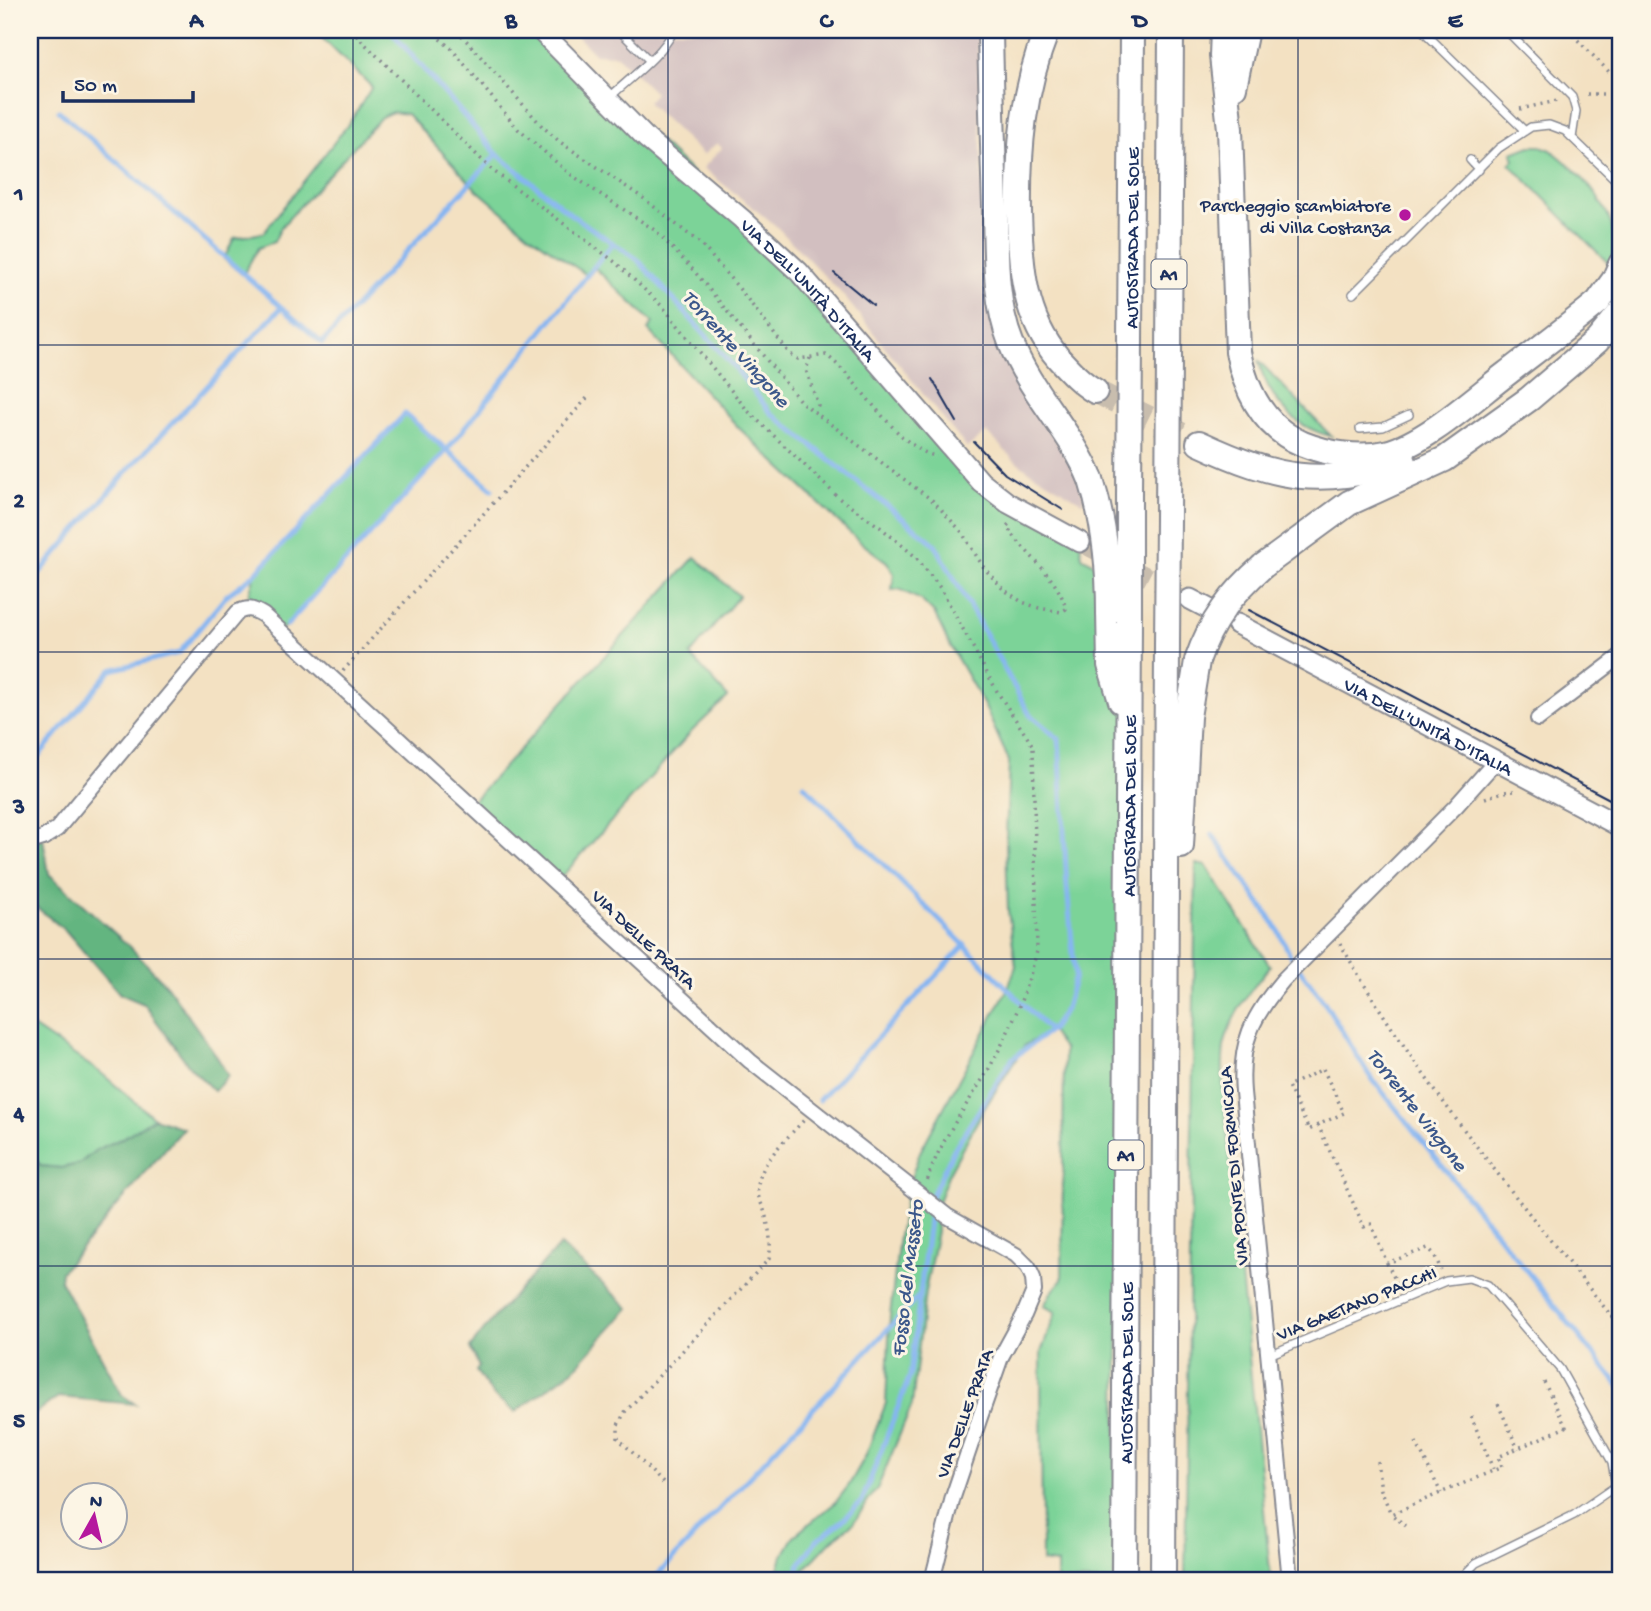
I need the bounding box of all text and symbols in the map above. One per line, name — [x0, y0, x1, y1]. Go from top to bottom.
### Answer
text: A — [188, 9, 204, 36]
text: B — [504, 9, 518, 36]
text: C — [820, 9, 835, 36]
text: D — [1131, 9, 1149, 36]
text: E — [1448, 9, 1464, 36]
scale bar — [63, 60, 192, 104]
text: 50 m — [74, 75, 117, 100]
street label: AUTOSTRADA DEL SOLE — [1122, 146, 1146, 329]
text: 1 — [13, 182, 24, 209]
place label: Parcheggio scambiatore di Villa Costanza — [1199, 196, 1392, 241]
marker: Parcheggio scambiatore di Villa Costanza — [1397, 207, 1413, 223]
street label: VIA DELL'UNITÀ D'ITALIA — [733, 215, 880, 369]
road number: A1 — [1152, 260, 1186, 288]
water label: Torrente Vingone — [675, 287, 794, 415]
text: 2 — [13, 489, 25, 516]
street label: VIA DELL'UNITÀ D'ITALIA — [1338, 674, 1517, 783]
street label: AUTOSTRADA DEL SOLE — [1120, 714, 1144, 897]
text: 3 — [12, 795, 25, 822]
street label: VIA DELLE PRATA — [584, 885, 701, 996]
water label: Torrente Vingone — [1360, 1045, 1472, 1178]
street label: VIA PONTE DI FORMICOLA — [1215, 1064, 1256, 1267]
text: 4 — [13, 1102, 25, 1129]
road number: A1 — [1108, 1140, 1144, 1170]
water label: Fosso del Masseto — [887, 1198, 932, 1358]
street label: VIA GAETANO PACCHI — [1273, 1263, 1441, 1348]
street label: AUTOSTRADA DEL SOLE — [1117, 1281, 1141, 1464]
street label: VIA DELLE PRATA — [932, 1345, 1001, 1483]
text: 5 — [13, 1409, 25, 1436]
north arrow — [60, 1482, 130, 1552]
text: N — [88, 1490, 104, 1515]

